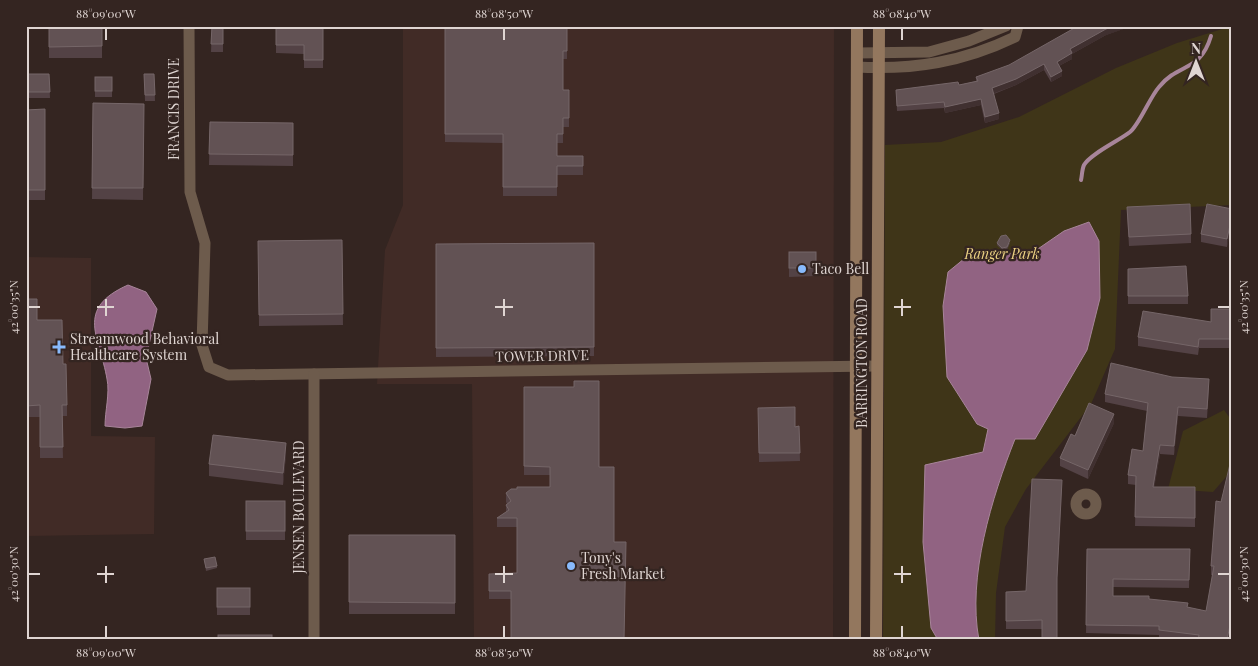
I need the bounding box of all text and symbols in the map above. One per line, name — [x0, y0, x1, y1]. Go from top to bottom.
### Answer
text: 88°09'00"W — [76, 5, 136, 21]
text: 88°08'50"W — [475, 5, 533, 21]
text: 88°08'40"W — [873, 5, 931, 21]
north arrow — [1170, 38, 1220, 88]
text: N — [1191, 39, 1201, 58]
street label: FRANCIS DRIVE — [164, 58, 183, 160]
park label: Ranger Park — [963, 244, 1040, 263]
place label: Taco Bell — [812, 259, 869, 278]
marker: Taco Bell — [796, 263, 808, 275]
text: 42°00'35"N — [5, 279, 21, 334]
text: 42°00'35"N — [1235, 279, 1251, 334]
street label: BARRINGTON ROAD — [852, 298, 871, 428]
place label: Streamwood Behavioral Healthcare System — [70, 329, 219, 364]
marker: Streamwood Behavioral Healthcare System — [52, 340, 66, 354]
street label: TOWER DRIVE — [495, 345, 589, 366]
street label: JENSEN BOULEVARD — [289, 440, 308, 575]
text: 42°00'30"N — [5, 545, 21, 602]
text: 42°00'30"N — [1235, 545, 1251, 602]
place label: Tony's Fresh Market — [581, 548, 665, 583]
marker: Tony's Fresh Market — [565, 560, 577, 572]
text: 88°09'00"W — [76, 644, 136, 660]
text: 88°08'50"W — [475, 644, 533, 660]
text: 88°08'40"W — [873, 644, 931, 660]

